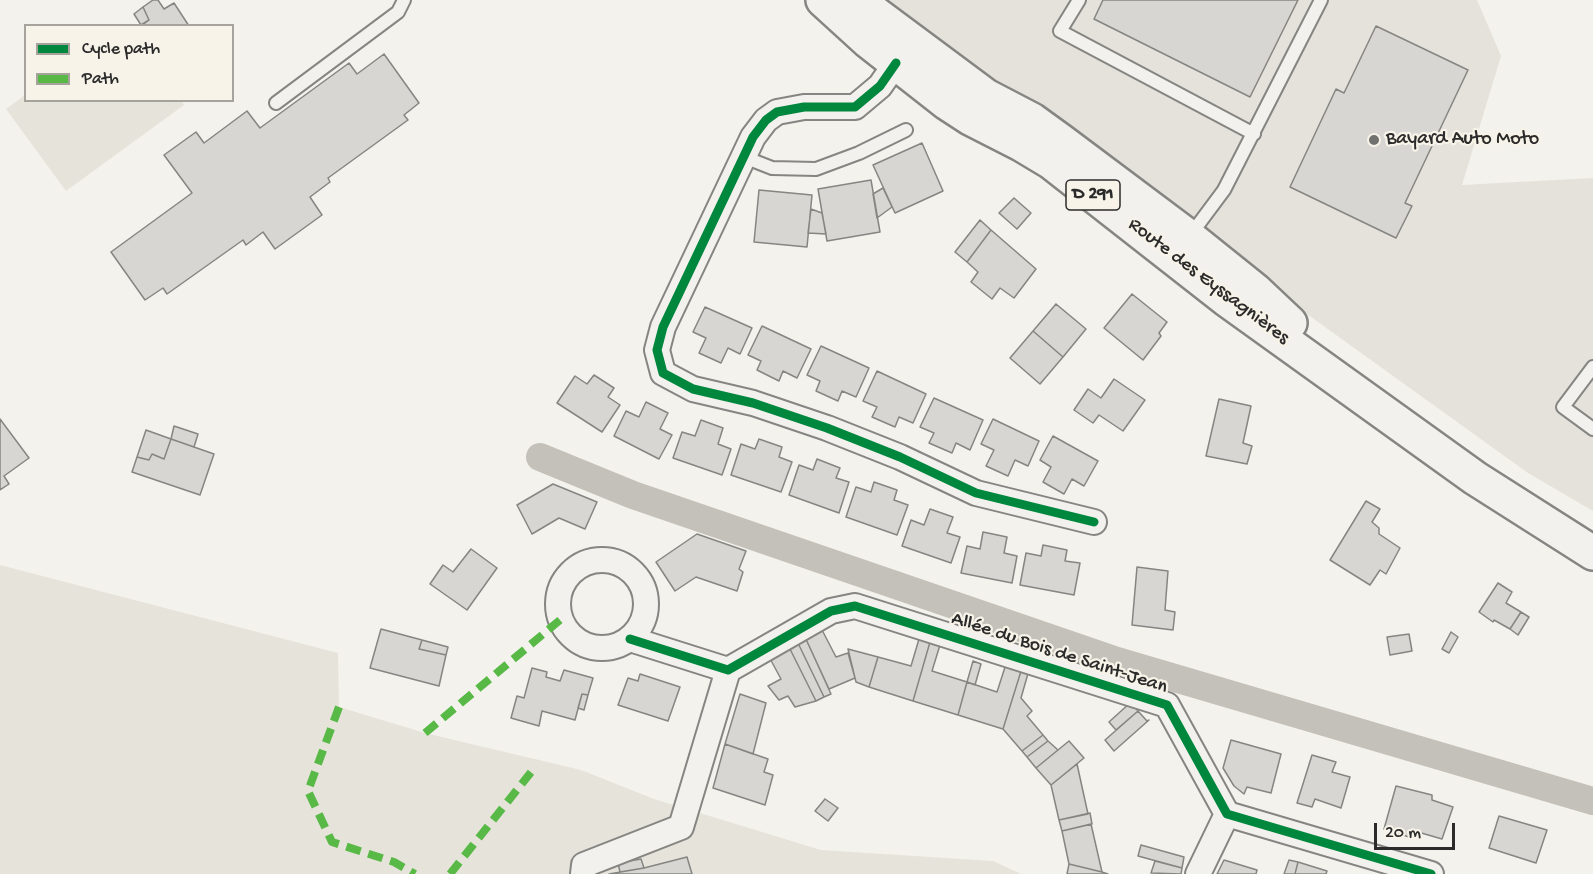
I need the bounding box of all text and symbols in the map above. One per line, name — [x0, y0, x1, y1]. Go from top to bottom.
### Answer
legend — [24, 24, 234, 102]
text: Cycle path — [82, 39, 160, 60]
text: Path — [82, 69, 119, 90]
place label: Bayard Auto Moto — [1386, 128, 1539, 152]
marker: Bayard Auto Moto — [1367, 133, 1381, 147]
road number: D 291 — [1066, 180, 1120, 210]
street label: Route des Eyssagnières — [1122, 213, 1294, 351]
street label: Allée du Bois de Saint-Jean — [948, 608, 1170, 700]
scale bar — [1377, 811, 1458, 849]
text: 20 m — [1385, 823, 1421, 844]

